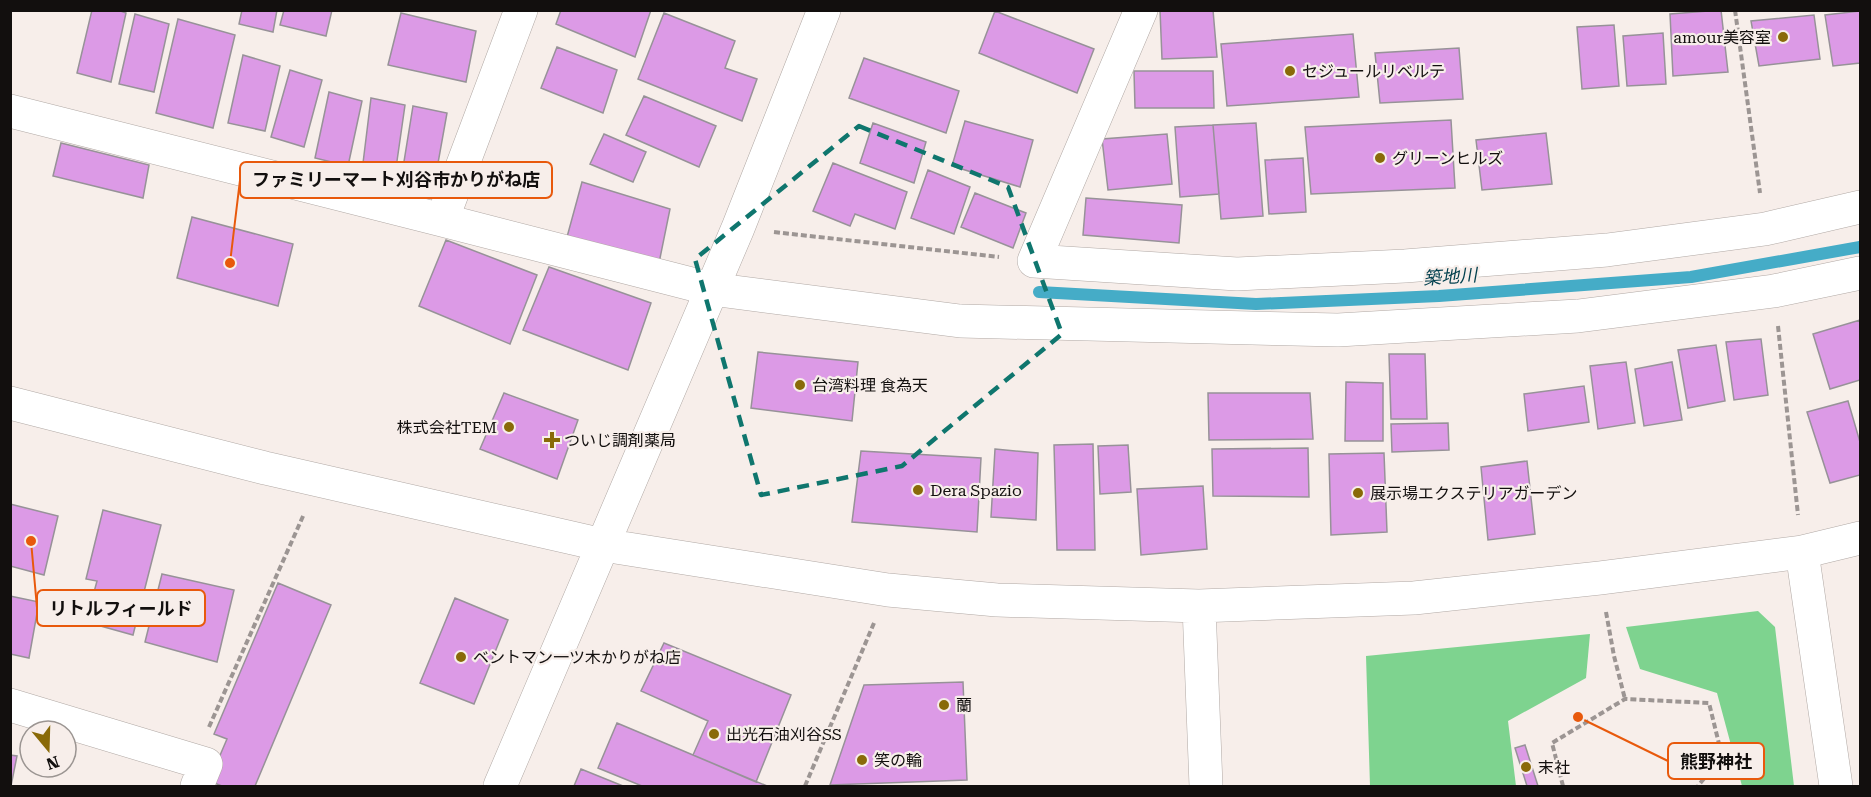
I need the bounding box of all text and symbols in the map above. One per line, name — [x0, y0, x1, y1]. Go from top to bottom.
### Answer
place label: amour美容室 — [1673, 28, 1771, 47]
marker: amour美容室 — [1776, 30, 1790, 44]
place label: セジュールリベルテ — [1302, 62, 1445, 81]
marker: セジュールリベルテ — [1283, 64, 1297, 78]
place label: グリーンヒルズ — [1392, 149, 1503, 168]
marker: グリーンヒルズ — [1373, 151, 1387, 165]
callout: ファミリーマート刈谷市かりがね店 — [240, 162, 552, 198]
text: ファミリーマート刈谷市かりがね店 — [252, 169, 540, 190]
water label: 築地川 — [1422, 264, 1480, 289]
place label: 台湾料理 食為天 — [812, 376, 928, 395]
marker: 台湾料理 食為天 — [793, 378, 807, 392]
place label: 株式会社TEM — [397, 418, 497, 437]
marker: 株式会社TEM — [502, 420, 516, 434]
place label: ついじ調剤薬局 — [564, 431, 676, 450]
marker: ついじ調剤薬局 — [545, 433, 559, 447]
place label: Dera Spazio — [930, 481, 1022, 500]
marker: Dera Spazio — [911, 483, 925, 497]
place label: 展示場エクステリアガーデン — [1370, 484, 1578, 503]
marker: 展示場エクステリアガーデン — [1351, 486, 1365, 500]
callout: リトルフィールド — [37, 590, 205, 626]
text: リトルフィールド — [49, 598, 193, 619]
place label: ベントマン一ツ木かりがね店 — [473, 648, 681, 667]
marker: ベントマン一ツ木かりがね店 — [454, 650, 468, 664]
place label: 蘭 — [956, 696, 972, 715]
marker: 蘭 — [937, 698, 951, 712]
north arrow — [18, 719, 78, 779]
place label: 出光石油刈谷SS — [726, 725, 842, 744]
marker: 出光石油刈谷SS — [707, 727, 721, 741]
callout: 熊野神社 — [1668, 743, 1764, 779]
place label: 笑の輪 — [874, 751, 922, 770]
text: 熊野神社 — [1680, 751, 1752, 772]
text: N — [44, 752, 62, 774]
marker: 笑の輪 — [855, 753, 869, 767]
place label: 末社 — [1538, 758, 1570, 777]
marker: 末社 — [1519, 760, 1533, 774]

